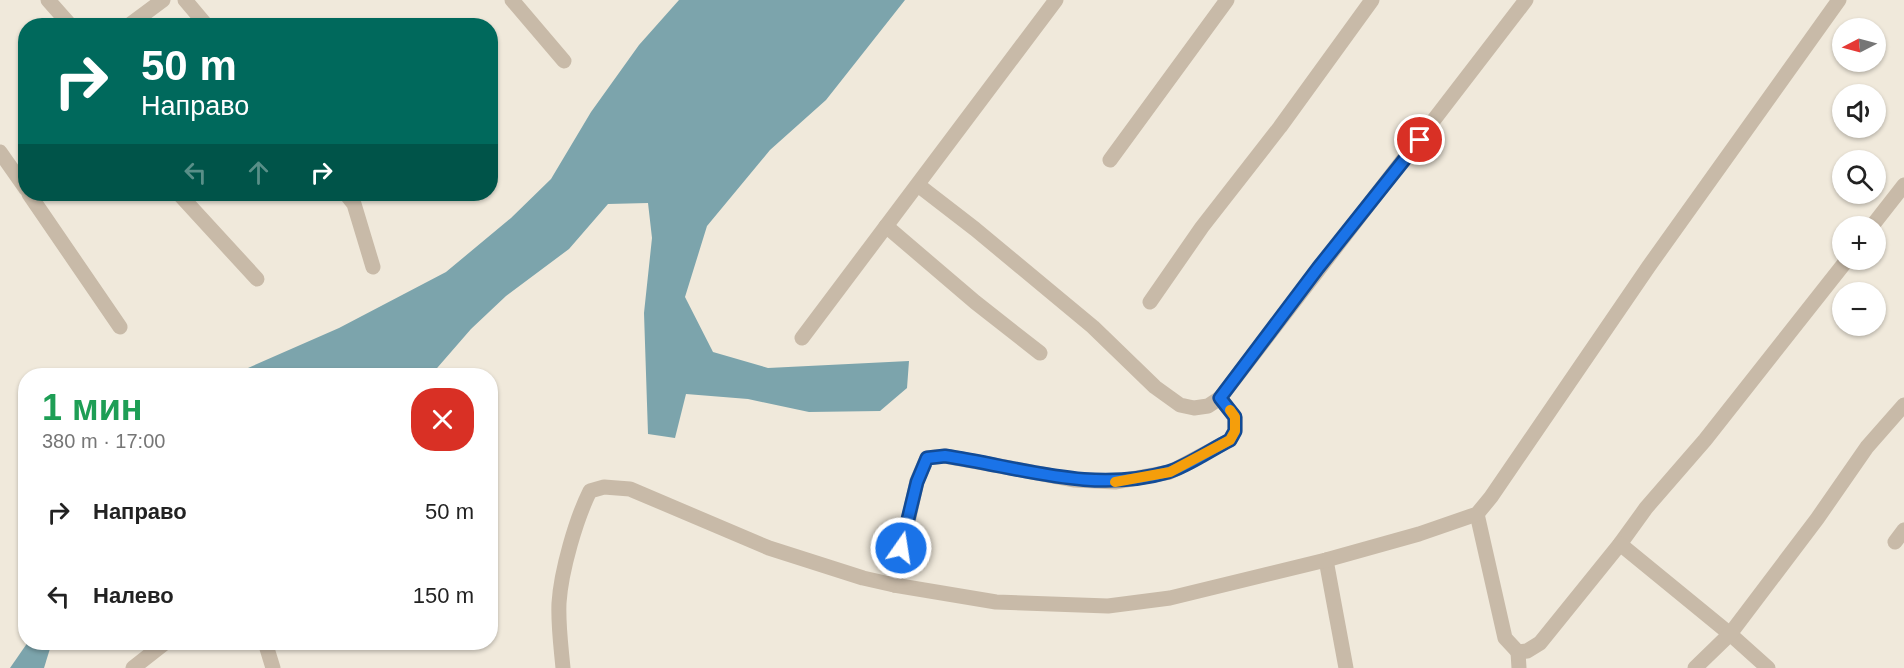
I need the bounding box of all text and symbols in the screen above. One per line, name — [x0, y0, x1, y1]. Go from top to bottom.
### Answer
north arrow — [1832, 18, 1886, 72]
map controls — [1832, 18, 1886, 336]
icon: right — [42, 42, 120, 120]
text: 50 m — [141, 42, 237, 89]
button: sound — [1832, 84, 1886, 138]
text: Направо — [141, 91, 249, 121]
pin — [1394, 114, 1445, 165]
icon: arrive — [1403, 123, 1436, 156]
button: search — [1832, 150, 1886, 204]
icon: left — [179, 156, 212, 189]
icon: ahead — [242, 156, 275, 189]
icon: right — [305, 156, 338, 189]
button: + — [1832, 216, 1886, 270]
button: − — [1832, 282, 1886, 336]
text: 1 мин — [42, 387, 143, 428]
button: close — [411, 388, 474, 451]
text: 380 m · 17:00 — [42, 430, 165, 452]
icon: right — [42, 496, 75, 529]
text: Направо — [93, 499, 187, 524]
text: 50 m — [425, 499, 474, 524]
position arrow — [869, 516, 933, 580]
icon: left — [42, 580, 75, 613]
text: Налево — [93, 583, 174, 608]
text: 150 m — [413, 583, 474, 608]

